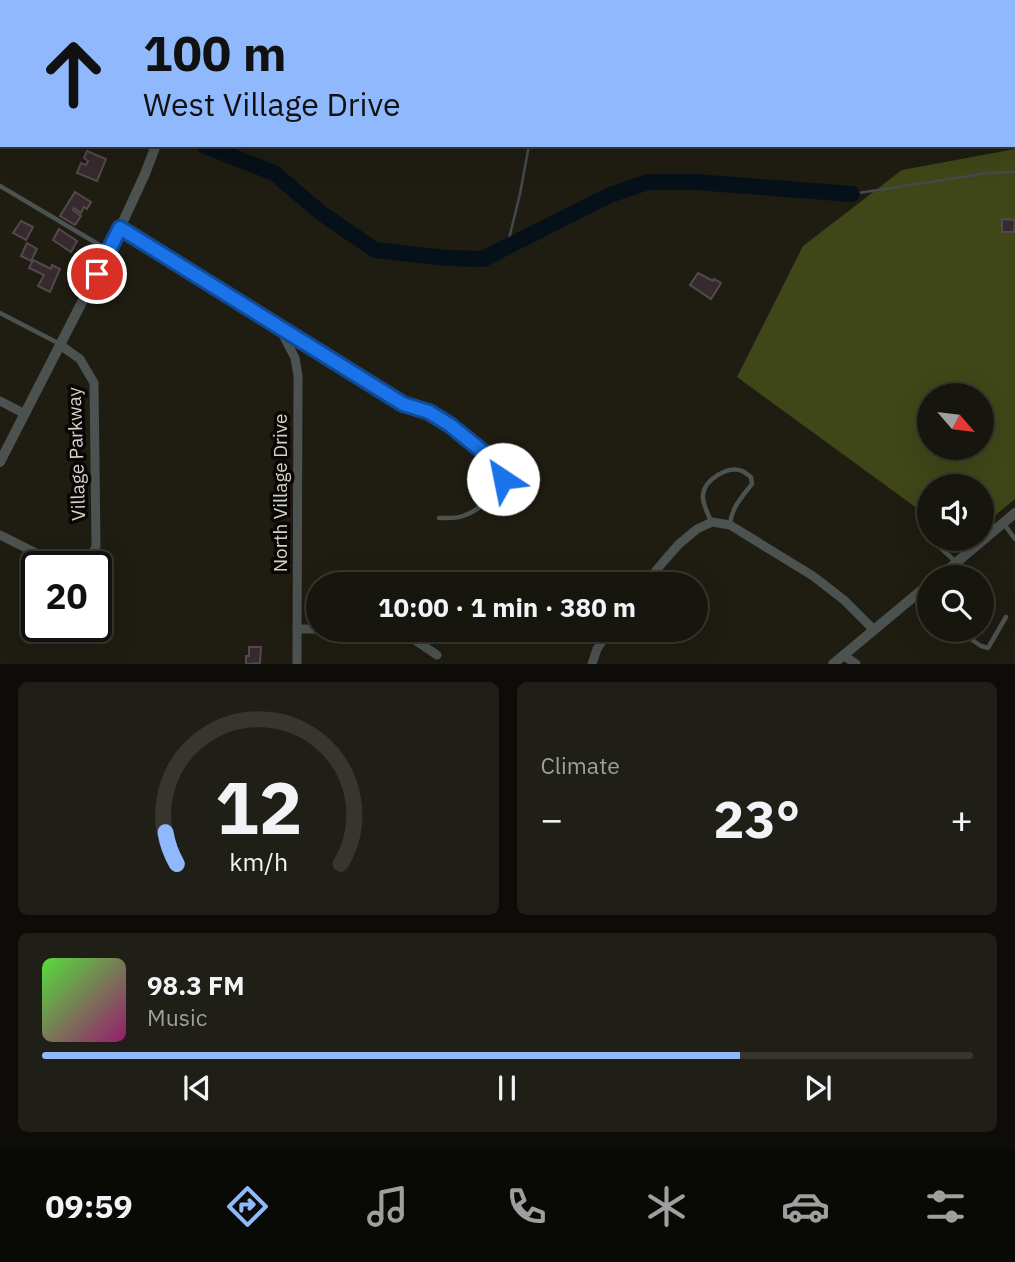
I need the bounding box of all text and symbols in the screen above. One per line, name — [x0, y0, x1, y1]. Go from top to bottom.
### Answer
text: 100 m — [143, 21, 287, 84]
icon: ahead — [28, 28, 119, 119]
text: West Village Drive — [143, 83, 401, 125]
pin — [67, 244, 127, 304]
icon: arrive — [78, 255, 116, 293]
north arrow — [917, 383, 994, 460]
map controls — [917, 383, 994, 642]
street label: Village Parkway — [62, 386, 90, 521]
street label: North Village Drive — [268, 414, 292, 572]
position arrow — [466, 442, 540, 516]
button: sound — [917, 474, 994, 551]
speed limit sign: 20 — [21, 551, 112, 642]
button: search — [917, 565, 994, 642]
text: 10:00 · 1 min · 380 m — [378, 590, 636, 624]
text: Climate — [541, 750, 620, 780]
text: 12 — [215, 760, 302, 855]
text: 23° — [713, 785, 800, 852]
text: − — [541, 794, 563, 843]
text: + — [950, 794, 973, 843]
text: km/h — [229, 845, 288, 878]
text: 98.3 FM — [147, 968, 245, 1002]
text: Music — [147, 1002, 207, 1032]
icon: previous — [178, 1069, 216, 1107]
icon: pause — [488, 1069, 526, 1107]
icon: next — [799, 1069, 837, 1107]
icon: directions — [223, 1182, 272, 1231]
icon: music — [363, 1182, 412, 1231]
icon: phone — [502, 1182, 551, 1231]
icon: climate — [642, 1182, 691, 1231]
icon: car — [781, 1182, 830, 1231]
icon: filters — [921, 1182, 970, 1231]
text: 09:59 — [45, 1185, 133, 1227]

